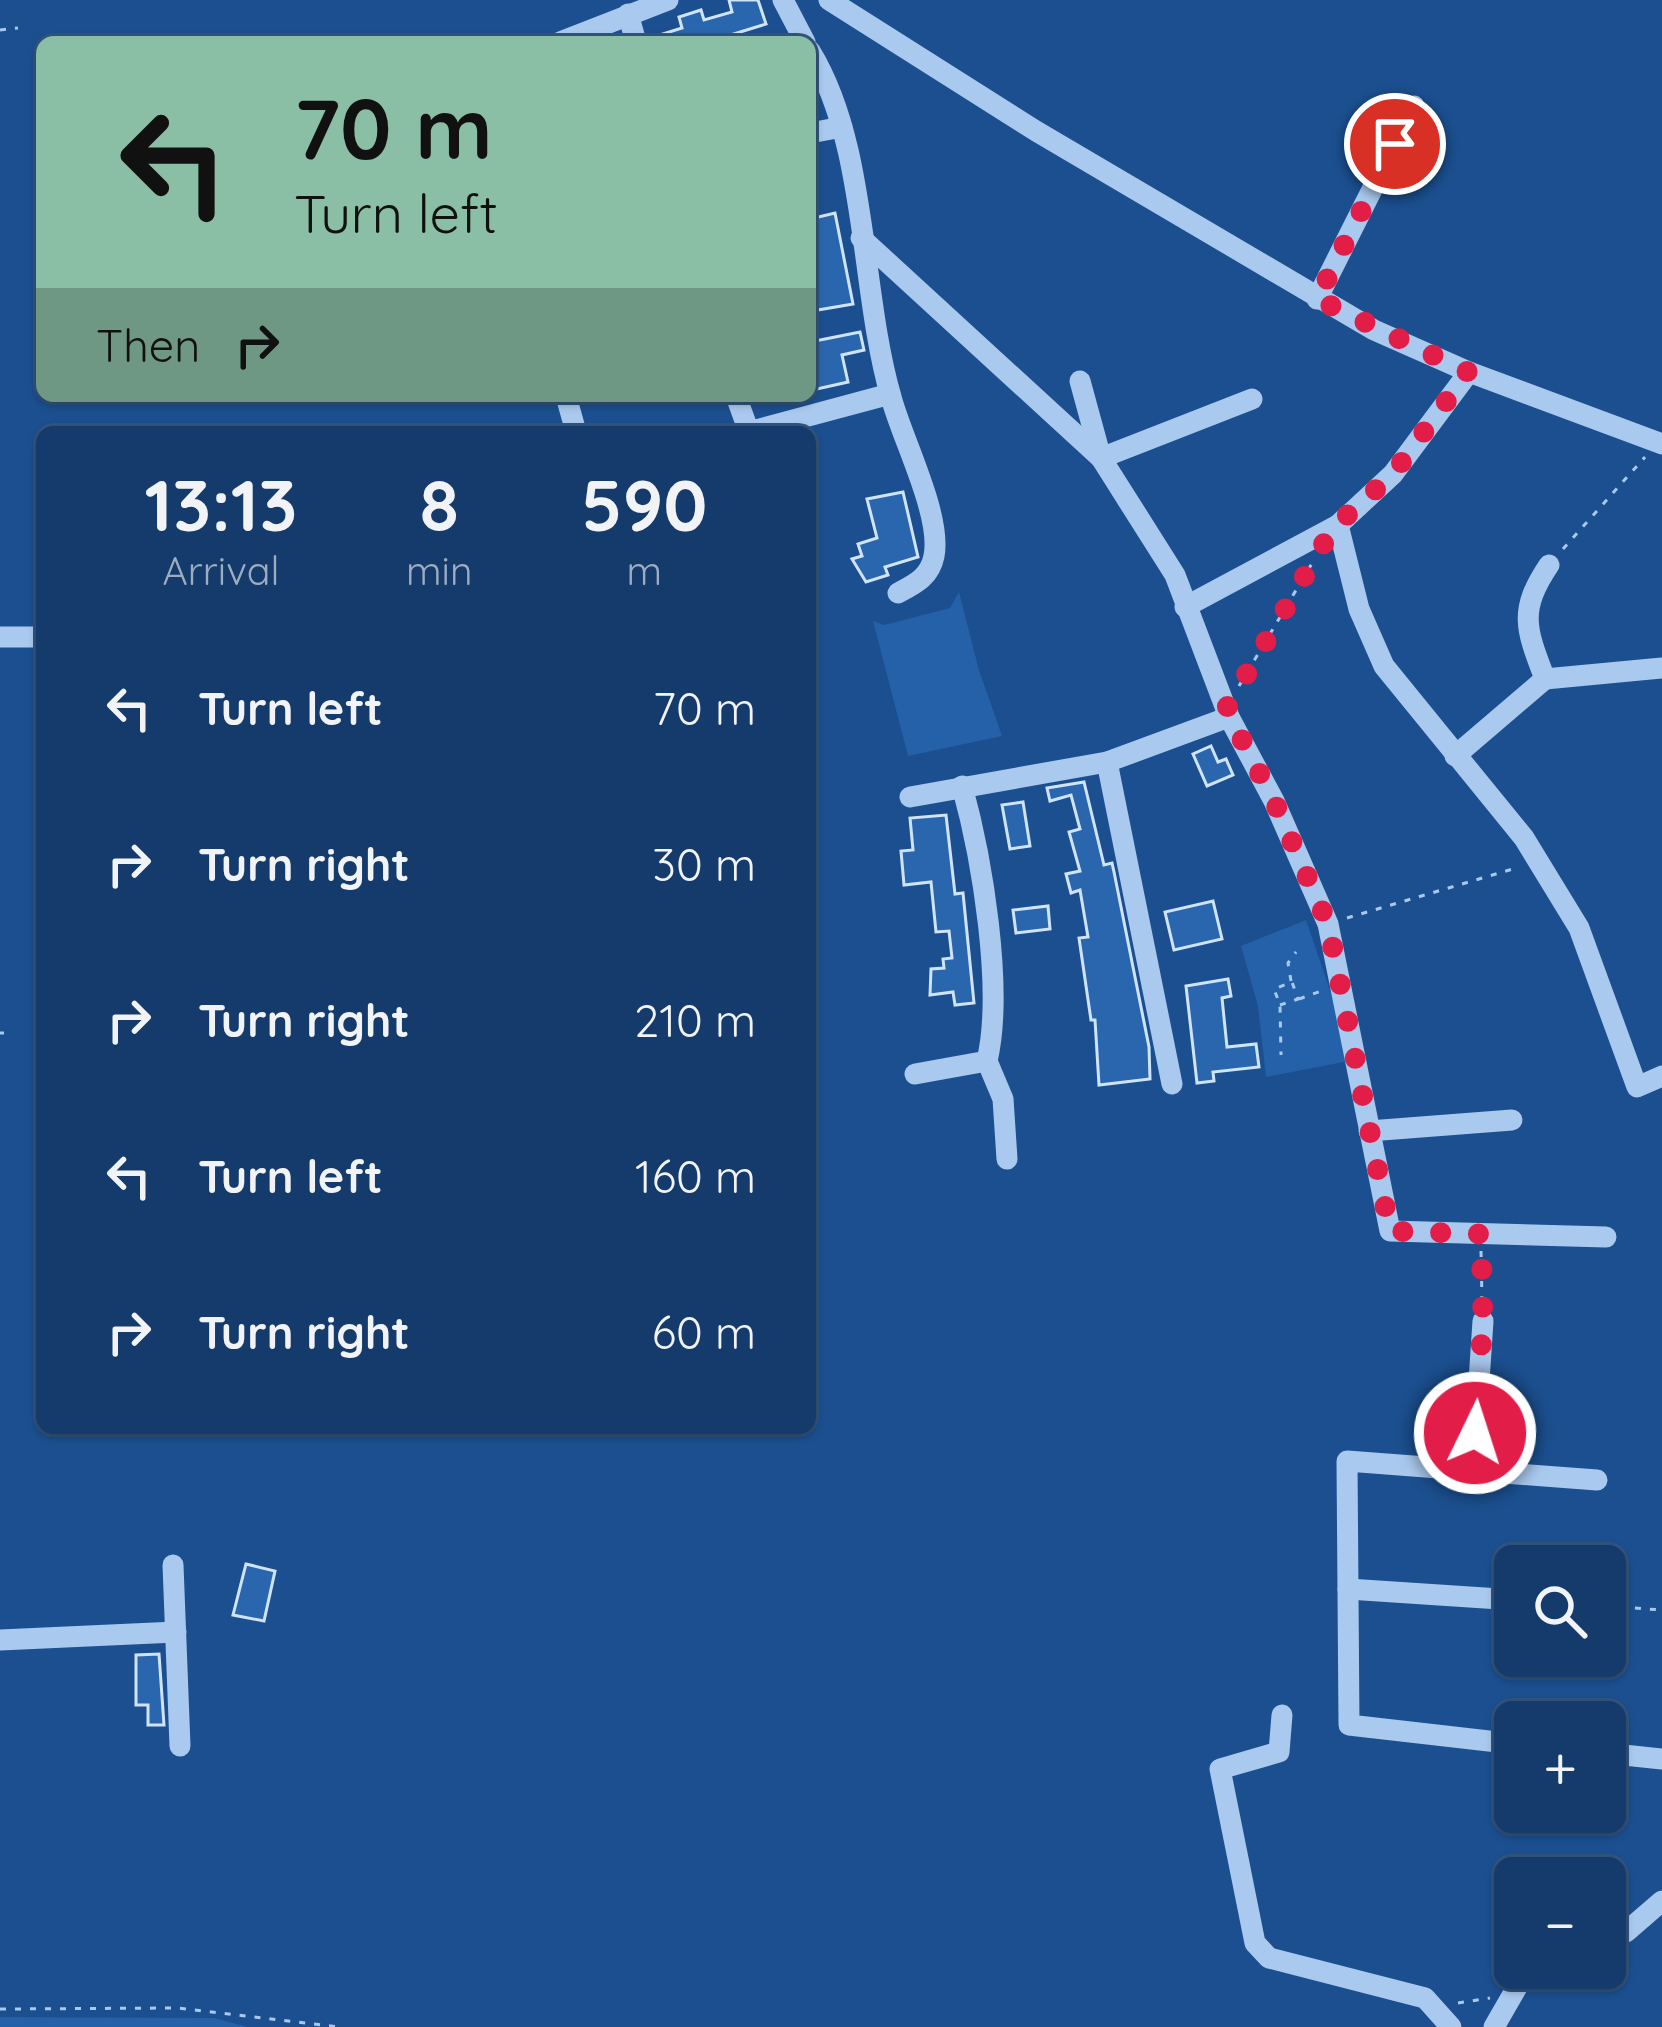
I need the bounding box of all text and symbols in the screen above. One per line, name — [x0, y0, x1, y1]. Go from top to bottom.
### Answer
text: 70 m — [294, 75, 493, 180]
icon: left — [96, 84, 252, 240]
pin — [1344, 93, 1446, 195]
icon: arrive — [1362, 111, 1428, 177]
text: Turn left — [294, 179, 498, 247]
icon: right — [224, 312, 290, 378]
text: Then — [96, 317, 200, 373]
text: 13:13 — [144, 459, 298, 549]
text: 8 — [419, 459, 459, 549]
text: 590 — [581, 459, 708, 549]
text: Arrival — [163, 546, 279, 595]
text: min — [406, 546, 472, 595]
text: m — [626, 546, 662, 595]
icon: left — [96, 675, 162, 741]
text: Turn left — [198, 680, 383, 736]
text: 70 m — [653, 680, 756, 736]
icon: right — [96, 831, 162, 897]
text: Turn right — [198, 836, 410, 892]
text: 30 m — [652, 836, 756, 892]
icon: right — [96, 987, 162, 1053]
text: Turn right — [198, 992, 410, 1048]
text: 210 m — [634, 992, 756, 1048]
icon: left — [96, 1143, 162, 1209]
text: Turn left — [198, 1148, 383, 1204]
text: 160 m — [635, 1148, 756, 1204]
icon: right — [96, 1299, 162, 1365]
text: Turn right — [198, 1304, 410, 1360]
text: 60 m — [652, 1304, 756, 1360]
position arrow — [1412, 1370, 1538, 1496]
map controls — [1494, 1545, 1626, 1989]
button: search — [1494, 1545, 1626, 1677]
button: + — [1494, 1701, 1626, 1833]
button: − — [1494, 1857, 1626, 1989]

